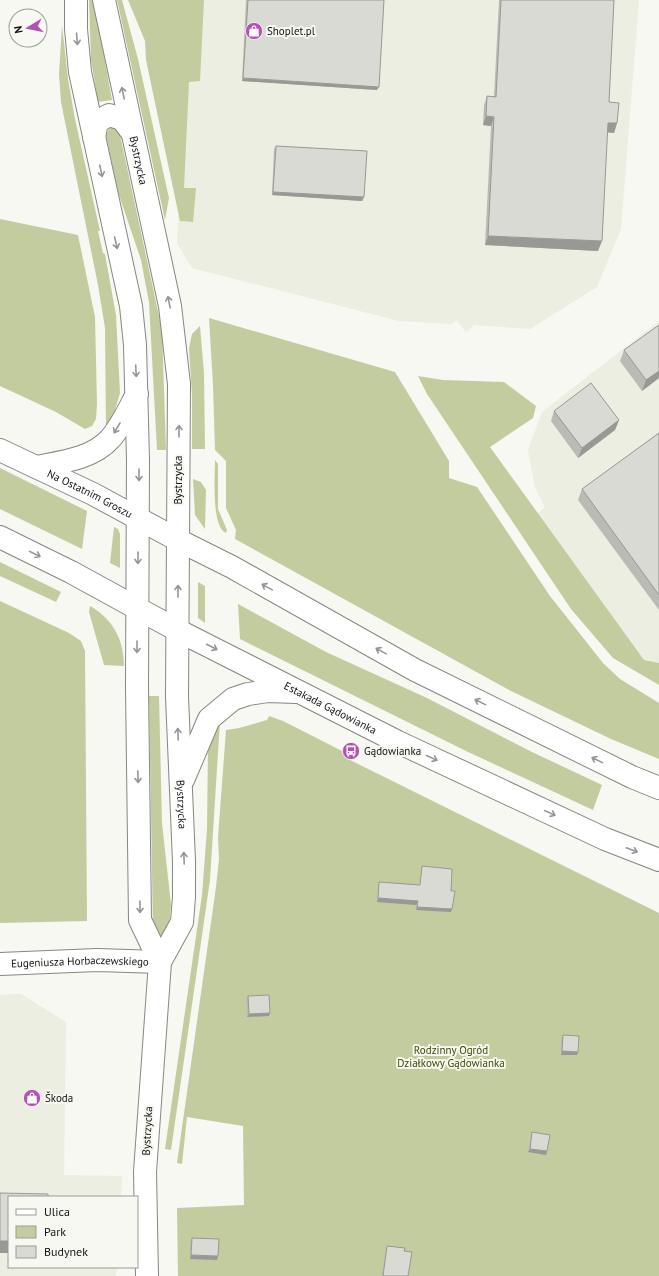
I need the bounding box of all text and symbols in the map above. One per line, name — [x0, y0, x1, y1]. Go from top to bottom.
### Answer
north arrow — [8, 8, 48, 48]
shop icon: Shoplet.pl — [244, 21, 264, 41]
place label: Shoplet.pl — [267, 24, 316, 38]
text: N — [11, 25, 26, 35]
one-way arrow — [74, 32, 81, 45]
one-way arrow — [119, 87, 127, 100]
street label: Bystrzycka — [127, 135, 151, 186]
one-way arrow — [97, 164, 105, 177]
one-way arrow — [113, 236, 121, 249]
one-way arrow — [165, 296, 173, 309]
one-way arrow — [132, 364, 139, 377]
one-way arrow — [113, 422, 121, 433]
one-way arrow — [175, 425, 183, 438]
street label: Bystrzycka — [171, 455, 185, 505]
street label: Na Ostatnim Groszu — [45, 466, 135, 521]
one-way arrow — [135, 468, 143, 481]
one-way arrow — [29, 551, 41, 558]
one-way arrow — [134, 551, 142, 564]
one-way arrow — [261, 583, 273, 591]
one-way arrow — [174, 585, 182, 598]
one-way arrow — [133, 640, 141, 653]
one-way arrow — [206, 644, 218, 651]
one-way arrow — [375, 646, 387, 654]
street label: Estakada Gądowianka — [282, 678, 379, 737]
one-way arrow — [475, 698, 487, 705]
one-way arrow — [174, 728, 182, 741]
bus stop icon: Gądowianka — [341, 741, 361, 761]
place label: Gądowianka — [364, 744, 421, 758]
one-way arrow — [425, 755, 437, 762]
one-way arrow — [591, 756, 603, 763]
one-way arrow — [134, 770, 142, 783]
street label: Bystrzycka — [174, 779, 190, 829]
one-way arrow — [543, 810, 555, 817]
one-way arrow — [626, 846, 638, 854]
one-way arrow — [180, 852, 188, 865]
one-way arrow — [136, 900, 144, 913]
street label: Eugeniusza Horbaczewskiego — [11, 953, 149, 971]
park label: Rodzinny Ogród Działkowy Gądowianka — [397, 1043, 505, 1070]
shop icon: Škoda — [22, 1088, 42, 1108]
place label: Škoda — [45, 1091, 73, 1105]
street label: Bystrzycka — [139, 1106, 155, 1156]
legend — [8, 1196, 138, 1268]
text: Ulica — [44, 1204, 70, 1219]
text: Park — [44, 1224, 66, 1239]
text: Budynek — [44, 1244, 88, 1259]

